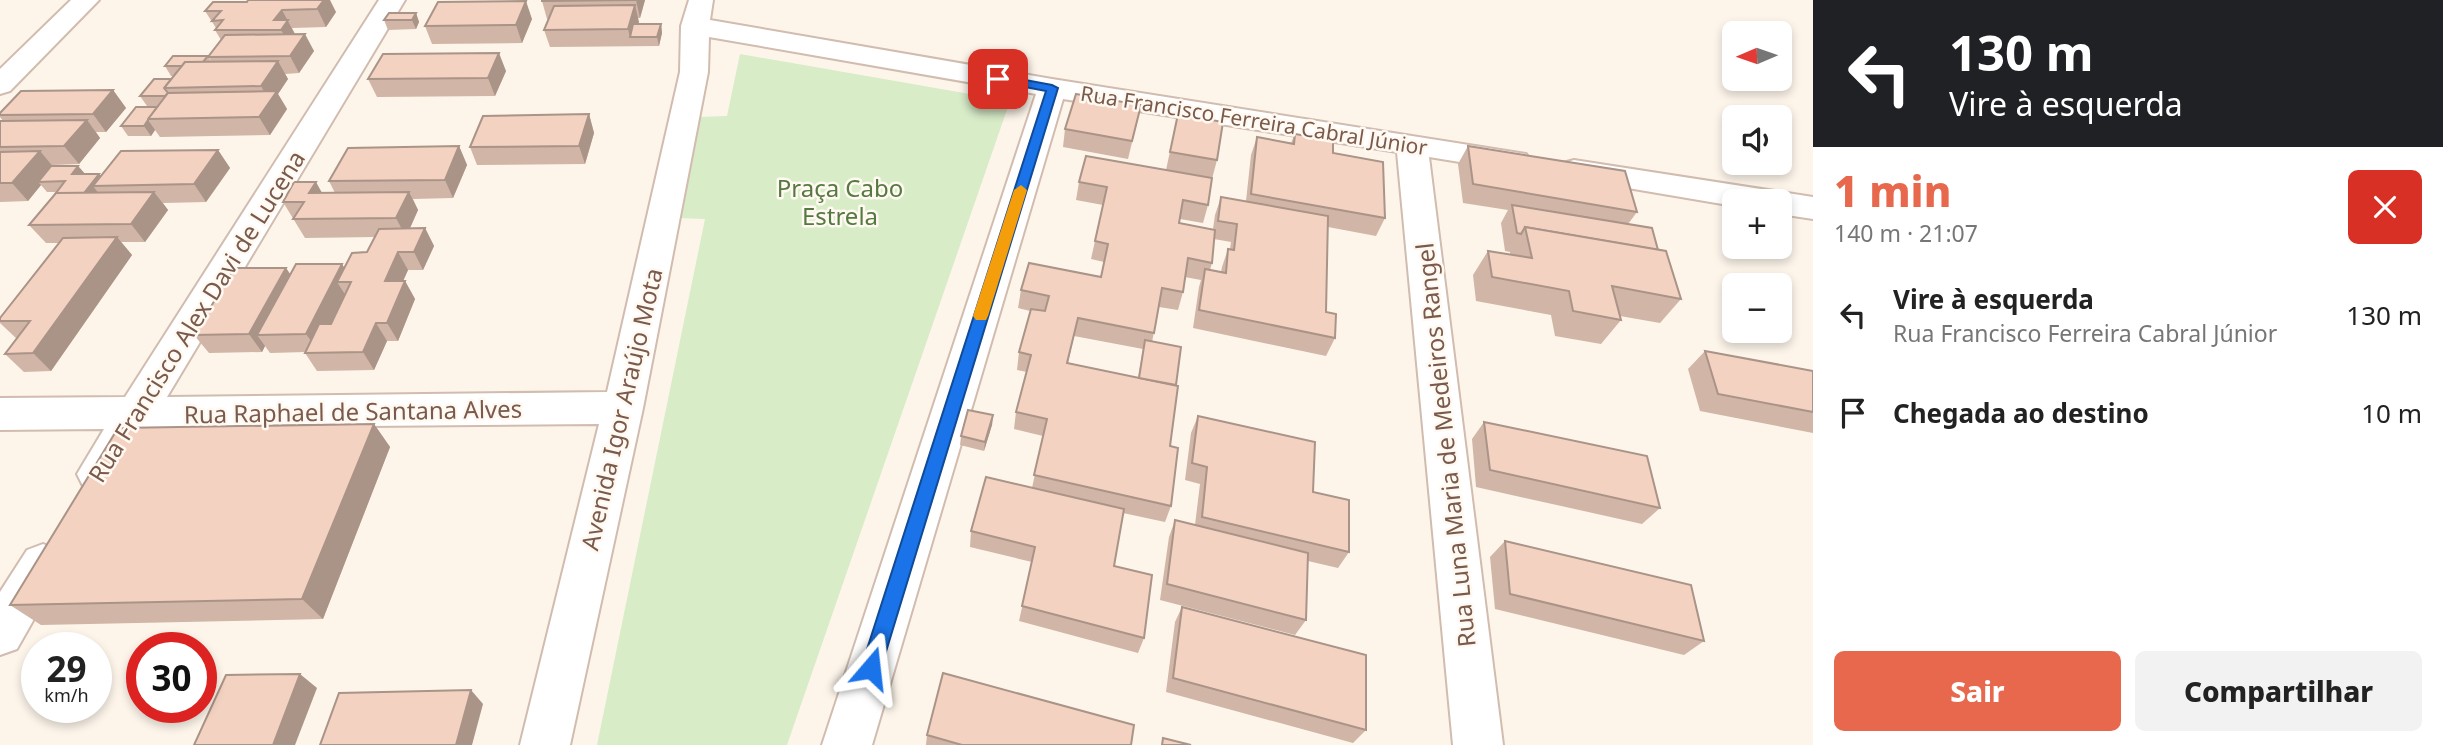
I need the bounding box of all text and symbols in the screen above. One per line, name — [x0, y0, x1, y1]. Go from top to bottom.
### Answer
text: 130 m — [1949, 19, 2094, 85]
north arrow — [1722, 21, 1792, 91]
map controls — [1722, 21, 1792, 343]
icon: left — [1834, 28, 1925, 119]
pin — [968, 49, 1028, 109]
icon: arrive — [979, 60, 1017, 98]
street label: Rua Francisco Ferreira Cabral Júnior — [1079, 79, 1430, 161]
text: Vire à esquerda — [1949, 82, 2183, 125]
button: sound — [1722, 105, 1792, 175]
street label: Rua Francisco Alex Davi de Lucena — [80, 144, 312, 488]
text: 1 min — [1834, 162, 1951, 219]
button: close — [2348, 170, 2422, 244]
park label: Praça Cabo Estrela — [777, 171, 903, 232]
button: + — [1722, 189, 1792, 259]
text: 140 m · 21:07 — [1834, 217, 1978, 249]
street label: Rua Luna Maria de Medeiros Rangel — [1407, 241, 1483, 649]
street label: Avenida Igor Araújo Mota — [572, 265, 670, 553]
button: − — [1722, 273, 1792, 343]
text: Vire à esquerda — [1893, 281, 2094, 317]
icon: left — [1834, 296, 1872, 334]
text: 130 m — [2346, 297, 2422, 333]
text: Rua Francisco Ferreira Cabral Júnior — [1893, 317, 2277, 349]
street label: Rua Raphael de Santana Alves — [184, 392, 522, 430]
icon: arrive — [1834, 394, 1872, 432]
text: Chegada ao destino — [1893, 395, 2149, 431]
text: 10 m — [2361, 395, 2422, 431]
position arrow — [834, 631, 908, 705]
speed limit sign: 30 — [126, 632, 217, 723]
text: 29 — [46, 645, 87, 692]
button: Sair — [1834, 651, 2121, 731]
button: Compartilhar — [2135, 651, 2422, 731]
text: km/h — [44, 683, 89, 707]

